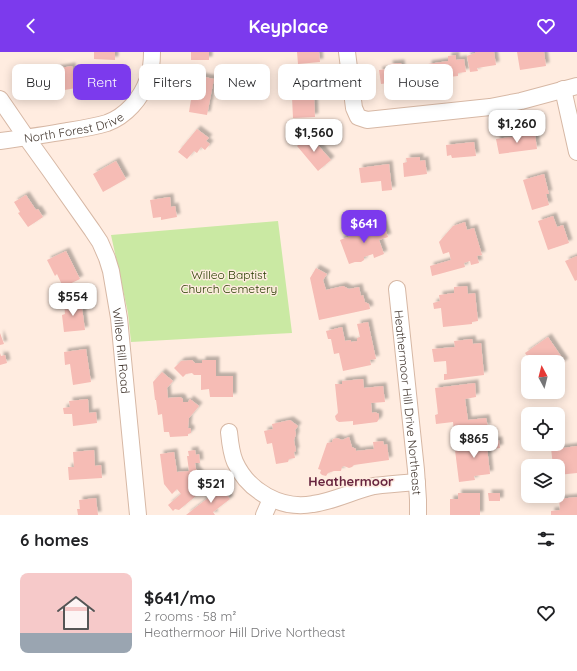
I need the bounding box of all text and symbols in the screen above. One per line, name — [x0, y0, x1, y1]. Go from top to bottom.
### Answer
icon: back — [20, 15, 42, 37]
text: Keyplace — [249, 15, 328, 38]
icon: heart — [535, 15, 557, 37]
chip: Buy — [12, 64, 65, 100]
chip: Rent — [73, 64, 131, 100]
chip: Filters — [139, 64, 206, 100]
chip: New — [214, 64, 270, 100]
chip: Apartment — [278, 64, 376, 100]
chip: House — [384, 64, 453, 100]
street label: North Forest Drive — [23, 108, 127, 145]
pin: $1,260 — [484, 110, 550, 144]
text: $1,260 — [498, 115, 536, 131]
pin: $1,560 — [281, 119, 347, 153]
text: $1,560 — [294, 124, 334, 140]
pin: $641 — [340, 210, 388, 244]
text: $641 — [350, 215, 378, 231]
park label: Willeo Baptist Church Cemetery — [181, 267, 277, 296]
pin: $554 — [49, 283, 97, 317]
text: $554 — [58, 288, 88, 304]
street label: Willeo Rill Road — [110, 307, 134, 394]
street label: Heathermoor Hill Drive Northeast — [392, 309, 425, 495]
north arrow — [521, 355, 565, 399]
map controls — [521, 355, 565, 503]
button: locate — [521, 407, 565, 451]
pin: $865 — [450, 425, 498, 459]
text: $865 — [459, 430, 489, 446]
button: layers — [521, 459, 565, 503]
pin: $521 — [187, 470, 235, 504]
district label: Heathermoor — [308, 473, 394, 489]
text: $521 — [197, 475, 225, 491]
icon: filters — [535, 528, 557, 550]
text: 6 homes — [20, 529, 89, 550]
text: $641/mo — [144, 587, 216, 608]
icon: home — [52, 589, 100, 637]
icon: heart — [535, 602, 557, 624]
text: 2 rooms · 58 m² — [144, 608, 236, 624]
text: Heathermoor Hill Drive Northeast — [144, 624, 345, 640]

